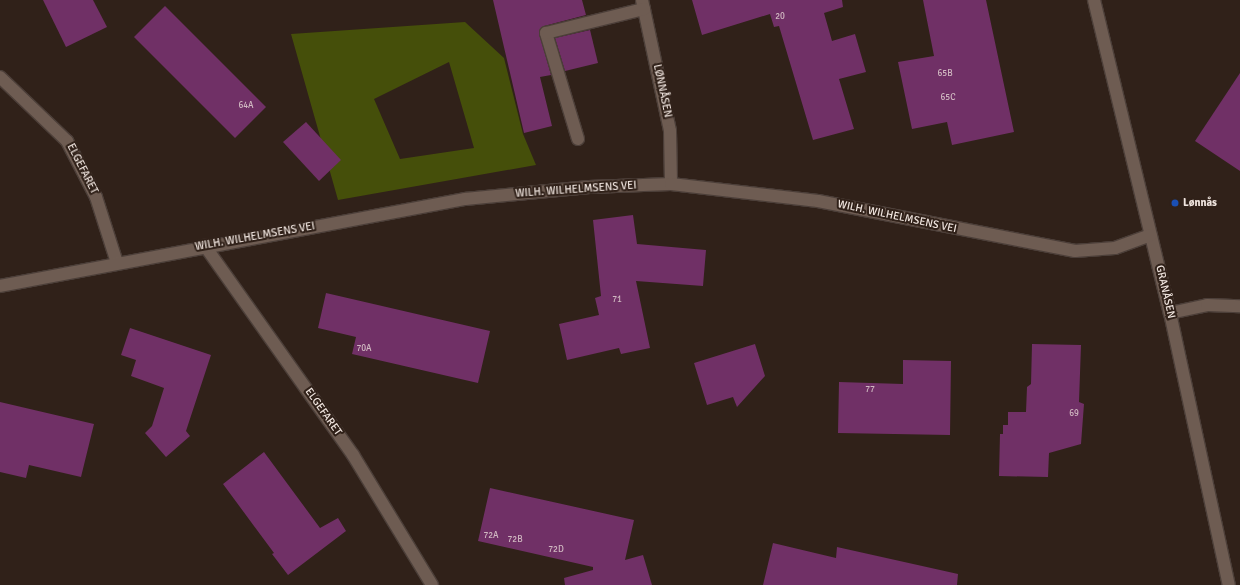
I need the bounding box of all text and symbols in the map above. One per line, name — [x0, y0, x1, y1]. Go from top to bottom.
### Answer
house number: 20 — [775, 12, 785, 22]
street label: LØNNÅSEN — [650, 63, 674, 119]
house number: 65B — [937, 69, 953, 79]
house number: 65C — [940, 93, 956, 103]
house number: 64A — [238, 101, 254, 111]
street label: ELGEFARET — [64, 142, 100, 196]
street label: WILH. WILHELMSENS VEI — [515, 179, 637, 201]
place label: Lønnås — [1183, 196, 1217, 210]
street label: WILH. WILHELMSENS VEI — [836, 198, 958, 236]
marker: Lønnås — [1170, 198, 1180, 208]
street label: WILH. WILHELMSENS VEI — [194, 220, 316, 254]
street label: GRANÅSEN — [1152, 264, 1178, 320]
house number: 71 — [612, 295, 622, 305]
house number: 70A — [356, 344, 372, 354]
house number: 77 — [865, 385, 875, 395]
street label: ELGEFARET — [302, 386, 344, 438]
house number: 69 — [1069, 409, 1079, 419]
house number: 72A — [483, 531, 499, 541]
house number: 72B — [507, 535, 523, 545]
house number: 72D — [548, 545, 564, 555]

